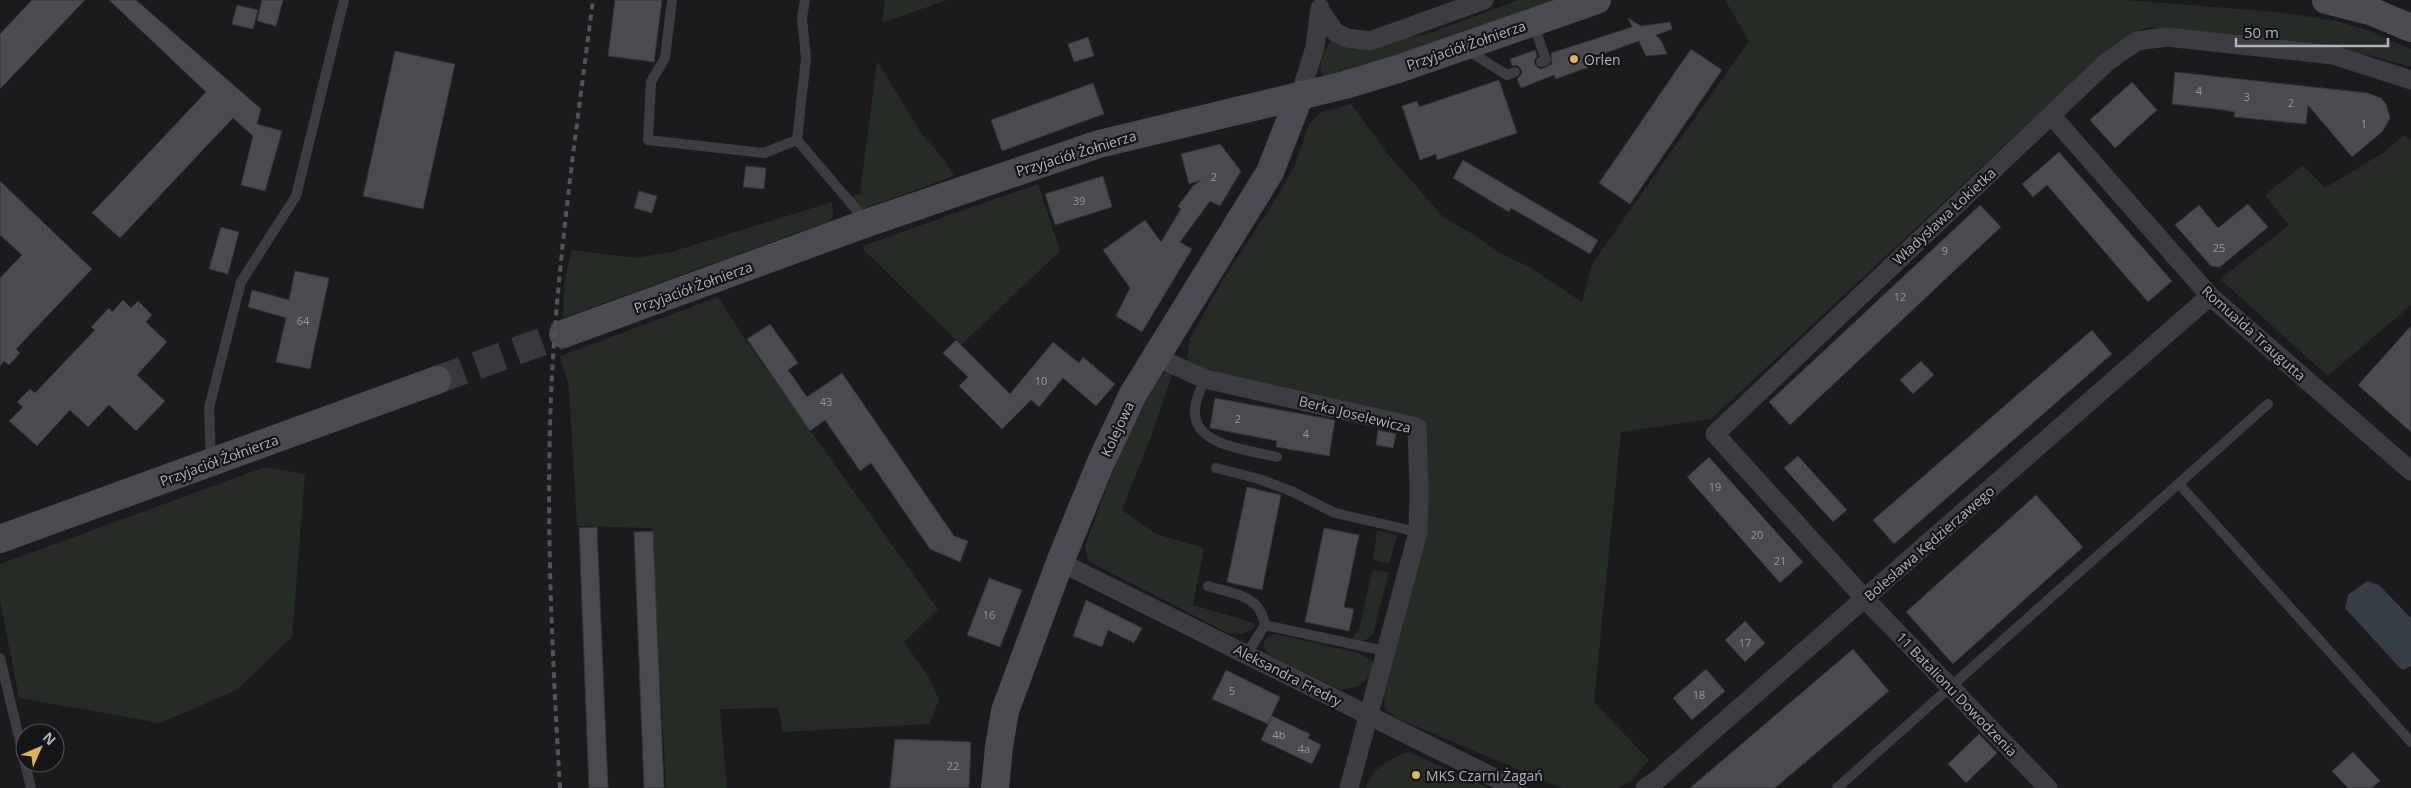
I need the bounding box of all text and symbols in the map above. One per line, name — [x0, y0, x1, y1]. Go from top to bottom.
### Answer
scale bar — [2236, 15, 2388, 47]
street label: Przyjaciół Żołnierza — [1404, 16, 1528, 74]
text: 50 m — [2244, 22, 2279, 42]
place label: Orlen — [1584, 50, 1621, 69]
marker: Orlen — [1568, 53, 1580, 65]
house number: 4 — [2196, 83, 2203, 98]
house number: 3 — [2244, 89, 2250, 104]
house number: 2 — [2288, 95, 2294, 110]
house number: 1 — [2361, 116, 2367, 131]
street label: Przyjaciół Żołnierza — [1014, 126, 1138, 180]
street label: Władysława Łokietka — [1888, 163, 2000, 269]
house number: 2 — [1211, 169, 1217, 184]
house number: 39 — [1073, 193, 1085, 208]
house number: 25 — [2213, 240, 2225, 255]
house number: 9 — [1942, 243, 1948, 258]
street label: Przyjaciół Żołnierza — [631, 257, 755, 317]
street label: Romualda Traugutta — [2198, 281, 2310, 385]
house number: 12 — [1894, 289, 1906, 304]
house number: 64 — [297, 313, 310, 328]
house number: 10 — [1035, 373, 1047, 388]
street label: Berka Joselewicza — [1297, 391, 1413, 437]
house number: 43 — [820, 394, 832, 409]
street label: Kolejowa — [1096, 398, 1138, 460]
house number: 2 — [1235, 411, 1241, 426]
house number: 4 — [1303, 426, 1310, 441]
street label: Przyjaciół Żołnierza — [157, 430, 281, 490]
house number: 19 — [1709, 479, 1721, 494]
street label: Bolesława Kędzierzawego — [1860, 481, 1998, 605]
house number: 20 — [1751, 527, 1763, 542]
house number: 21 — [1774, 553, 1786, 568]
house number: 16 — [983, 607, 995, 622]
street label: 11 Batalionu Dowodzenia — [1892, 628, 2022, 760]
house number: 17 — [1739, 635, 1751, 650]
street label: Aleksandra Fredry — [1231, 640, 1346, 711]
house number: 5 — [1229, 683, 1235, 698]
house number: 18 — [1693, 687, 1705, 702]
north arrow — [15, 723, 65, 773]
house number: 4b — [1272, 727, 1286, 742]
text: N — [39, 728, 60, 749]
house number: 4a — [1298, 741, 1310, 756]
house number: 22 — [947, 758, 959, 773]
place label: MKS Czarni Żagań — [1426, 766, 1543, 785]
marker: MKS Czarni Żagań — [1410, 769, 1422, 781]

